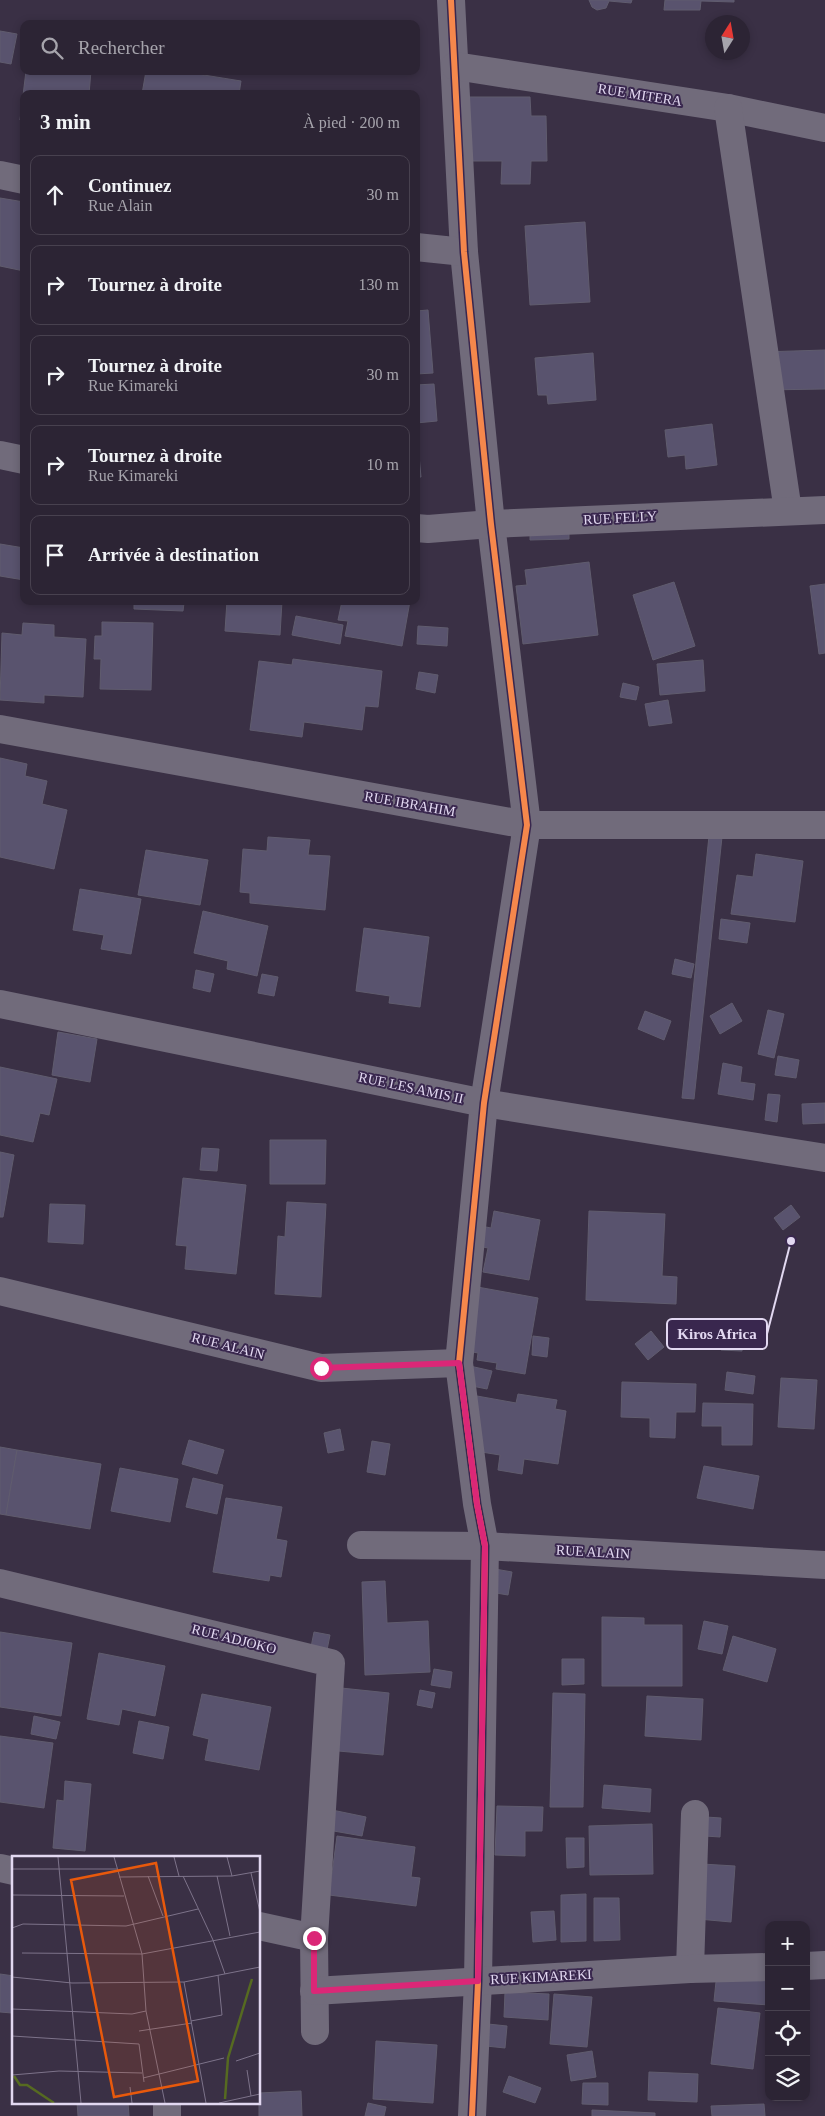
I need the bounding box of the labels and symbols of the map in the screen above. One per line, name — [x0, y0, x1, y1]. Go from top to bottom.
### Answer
north arrow — [705, 15, 750, 60]
street label: RUE MITERA — [597, 81, 684, 109]
street label: RUE FELLY — [583, 509, 657, 527]
street label: RUE IBRAHIM — [363, 789, 457, 819]
street label: RUE LES AMIS II — [357, 1070, 465, 1107]
callout: Kiros Africa — [667, 1319, 767, 1349]
text: Kiros Africa — [677, 1326, 757, 1342]
street label: RUE ALAIN — [190, 1330, 266, 1362]
route start — [310, 1357, 333, 1380]
street label: RUE ALAIN — [556, 1543, 630, 1561]
street label: RUE ADJOKO — [190, 1621, 278, 1657]
inset map — [12, 1856, 260, 2104]
route end — [303, 1927, 326, 1950]
street label: RUE KIMAREKI — [490, 1967, 592, 1987]

